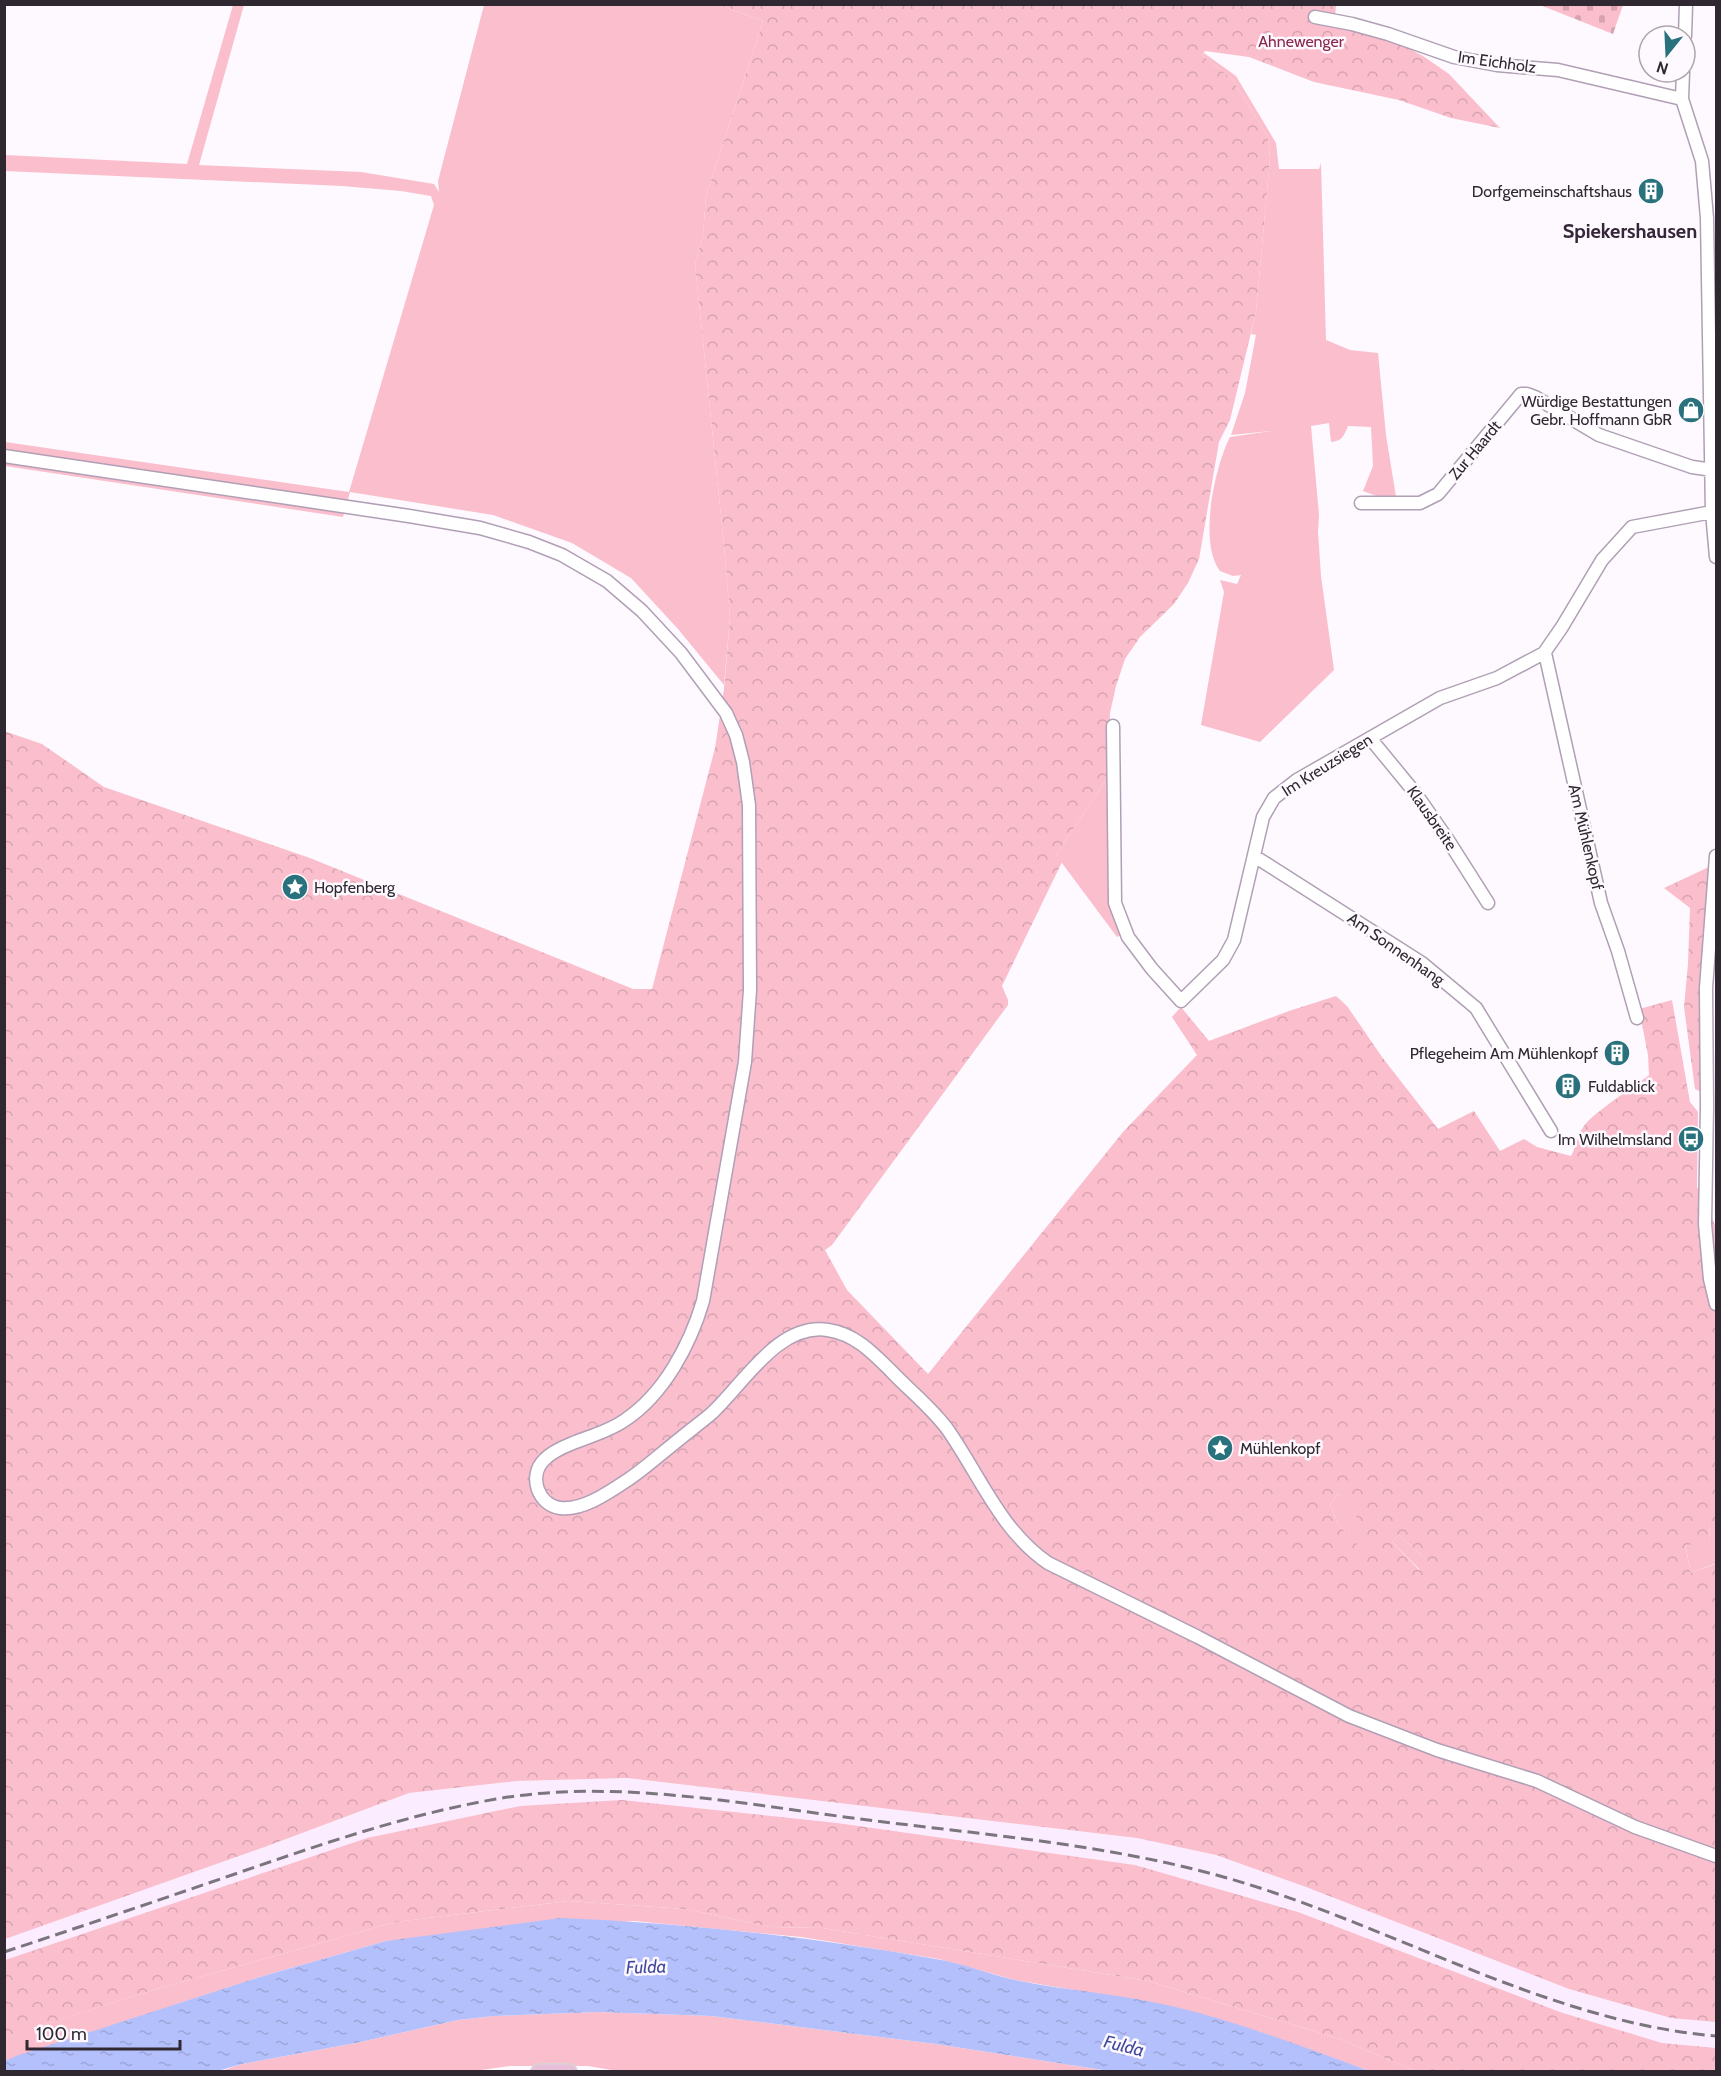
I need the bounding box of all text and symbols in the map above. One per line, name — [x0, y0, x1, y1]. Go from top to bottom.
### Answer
north arrow — [1637, 24, 1697, 84]
park label: Ahnewenger — [1258, 32, 1345, 51]
street label: Im Eichholz — [1457, 47, 1538, 77]
text: N — [1654, 57, 1671, 79]
building icon: Dorfgemeinschaftshaus — [1636, 176, 1666, 206]
place label: Dorfgemeinschaftshaus — [1472, 182, 1632, 201]
district label: Spiekershausen — [1563, 219, 1697, 243]
place label: Würdige Bestattungen Gebr. Hoffmann GbR — [1522, 392, 1672, 429]
shop icon: Würdige Bestattungen Gebr. Hoffmann GbR — [1676, 395, 1706, 425]
street label: Zur Haardt — [1445, 416, 1505, 483]
street label: Im Kreuzsiegen — [1278, 730, 1376, 800]
street label: Klausbreite — [1403, 782, 1461, 854]
street label: Am Mühlenkopf — [1565, 782, 1608, 892]
place icon: Hopfenberg — [280, 872, 310, 902]
place label: Hopfenberg — [314, 878, 396, 897]
street label: Am Sonnenhang — [1344, 909, 1449, 990]
building icon: Pflegeheim Am Mühlenkopf — [1602, 1038, 1632, 1068]
place label: Pflegeheim Am Mühlenkopf — [1410, 1044, 1599, 1063]
building icon: Fuldablick — [1553, 1071, 1583, 1101]
place label: Fuldablick — [1588, 1077, 1656, 1096]
bus stop icon: Im Wilhelmsland — [1676, 1124, 1706, 1154]
place label: Im Wilhelmsland — [1558, 1130, 1672, 1149]
place icon: Mühlenkopf — [1205, 1433, 1235, 1463]
place label: Mühlenkopf — [1240, 1439, 1321, 1458]
water label: Fulda — [625, 1955, 667, 1979]
scale bar — [27, 2013, 180, 2051]
text: 100 m — [36, 2023, 87, 2045]
water label: Fulda — [1102, 2030, 1146, 2062]

